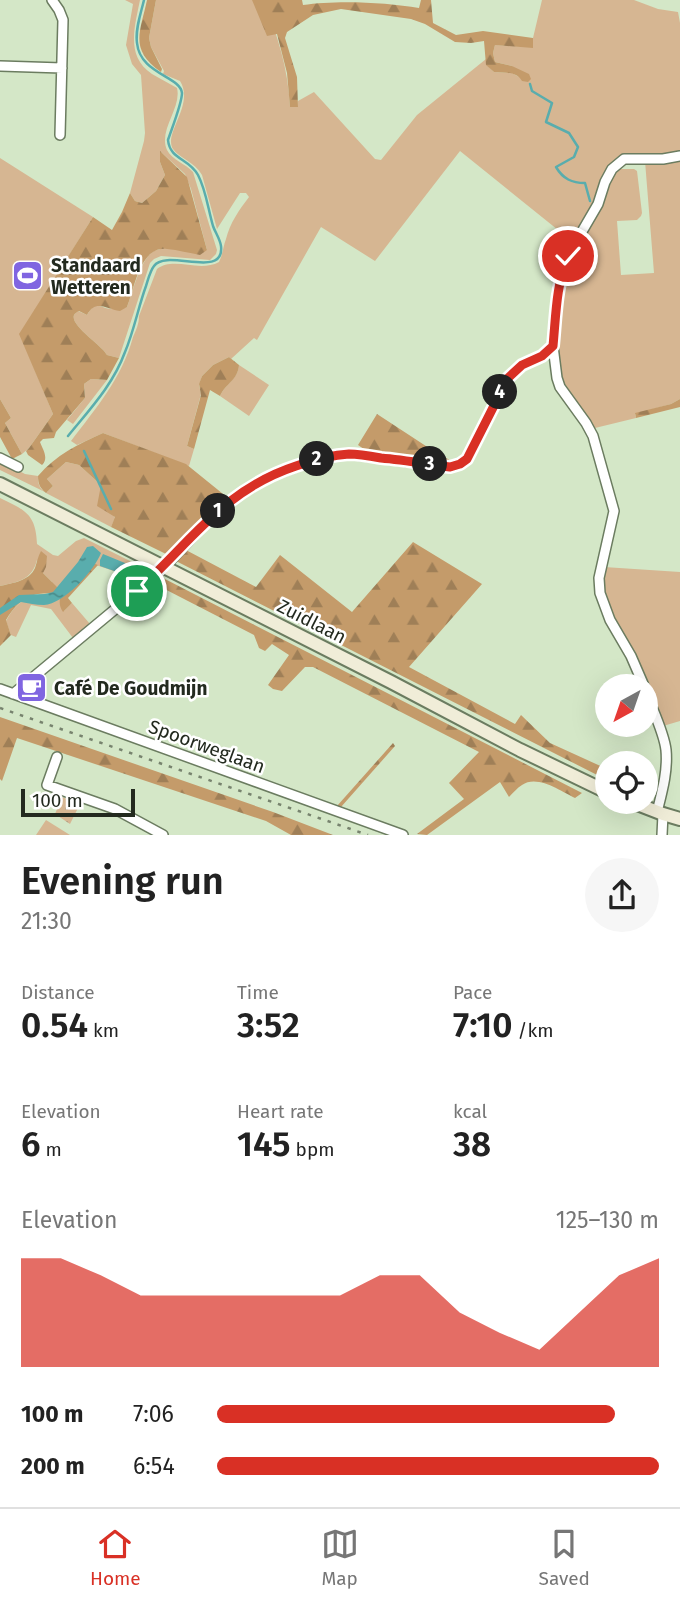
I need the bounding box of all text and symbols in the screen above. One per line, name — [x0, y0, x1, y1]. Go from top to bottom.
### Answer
pin — [538, 226, 598, 286]
icon: check — [549, 237, 587, 275]
place label: Standaard Wetteren — [51, 254, 141, 299]
sports icon: Standaard Wetteren — [11, 259, 45, 293]
pin: 4 — [482, 374, 518, 410]
text: 4 — [494, 380, 505, 403]
pin: 2 — [300, 442, 334, 476]
text: 2 — [312, 447, 321, 470]
pin: 3 — [412, 447, 448, 482]
text: 3 — [425, 452, 434, 475]
pin: 1 — [200, 494, 235, 528]
text: 1 — [213, 499, 222, 522]
pin — [107, 561, 167, 621]
icon: arrive — [118, 572, 156, 610]
street label: Zuidlaan — [273, 594, 350, 649]
cafe icon: Café De Goudmijn — [14, 671, 48, 705]
north arrow — [595, 674, 658, 737]
map controls — [595, 674, 658, 814]
place label: Café De Goudmijn — [54, 677, 207, 700]
street label: Spoorweglaan — [145, 715, 268, 778]
button: locate — [595, 751, 658, 814]
scale bar — [21, 786, 135, 818]
text: 100 m — [32, 789, 83, 812]
text: Evening run — [21, 858, 224, 904]
button: share — [585, 858, 659, 932]
text: 21:30 — [21, 907, 72, 935]
text: Distance — [21, 981, 95, 1004]
text: Time — [237, 981, 279, 1004]
text: Pace — [453, 981, 492, 1004]
text: 0.54 — [21, 1004, 88, 1046]
text: 3:52 — [237, 1004, 300, 1046]
text: 7:10 — [453, 1004, 513, 1046]
text: km — [88, 1019, 119, 1042]
text: /km — [513, 1019, 554, 1042]
text: Elevation — [21, 1100, 101, 1123]
text: Heart rate — [237, 1100, 324, 1123]
text: kcal — [453, 1100, 487, 1123]
text: 6 — [21, 1123, 40, 1165]
text: 145 — [237, 1123, 291, 1165]
text: 38 — [453, 1123, 491, 1165]
text: m — [40, 1138, 62, 1161]
text: bpm — [291, 1138, 334, 1161]
text: Elevation — [21, 1206, 117, 1234]
text: 125–130 m — [556, 1206, 659, 1234]
text: 100 m — [21, 1400, 83, 1428]
text: 7:06 — [133, 1400, 174, 1428]
text: 200 m — [21, 1452, 85, 1480]
text: 6:54 — [133, 1452, 175, 1480]
tab: Home — [90, 1525, 141, 1590]
tab: Map — [321, 1525, 359, 1590]
tab: Saved — [539, 1525, 590, 1590]

